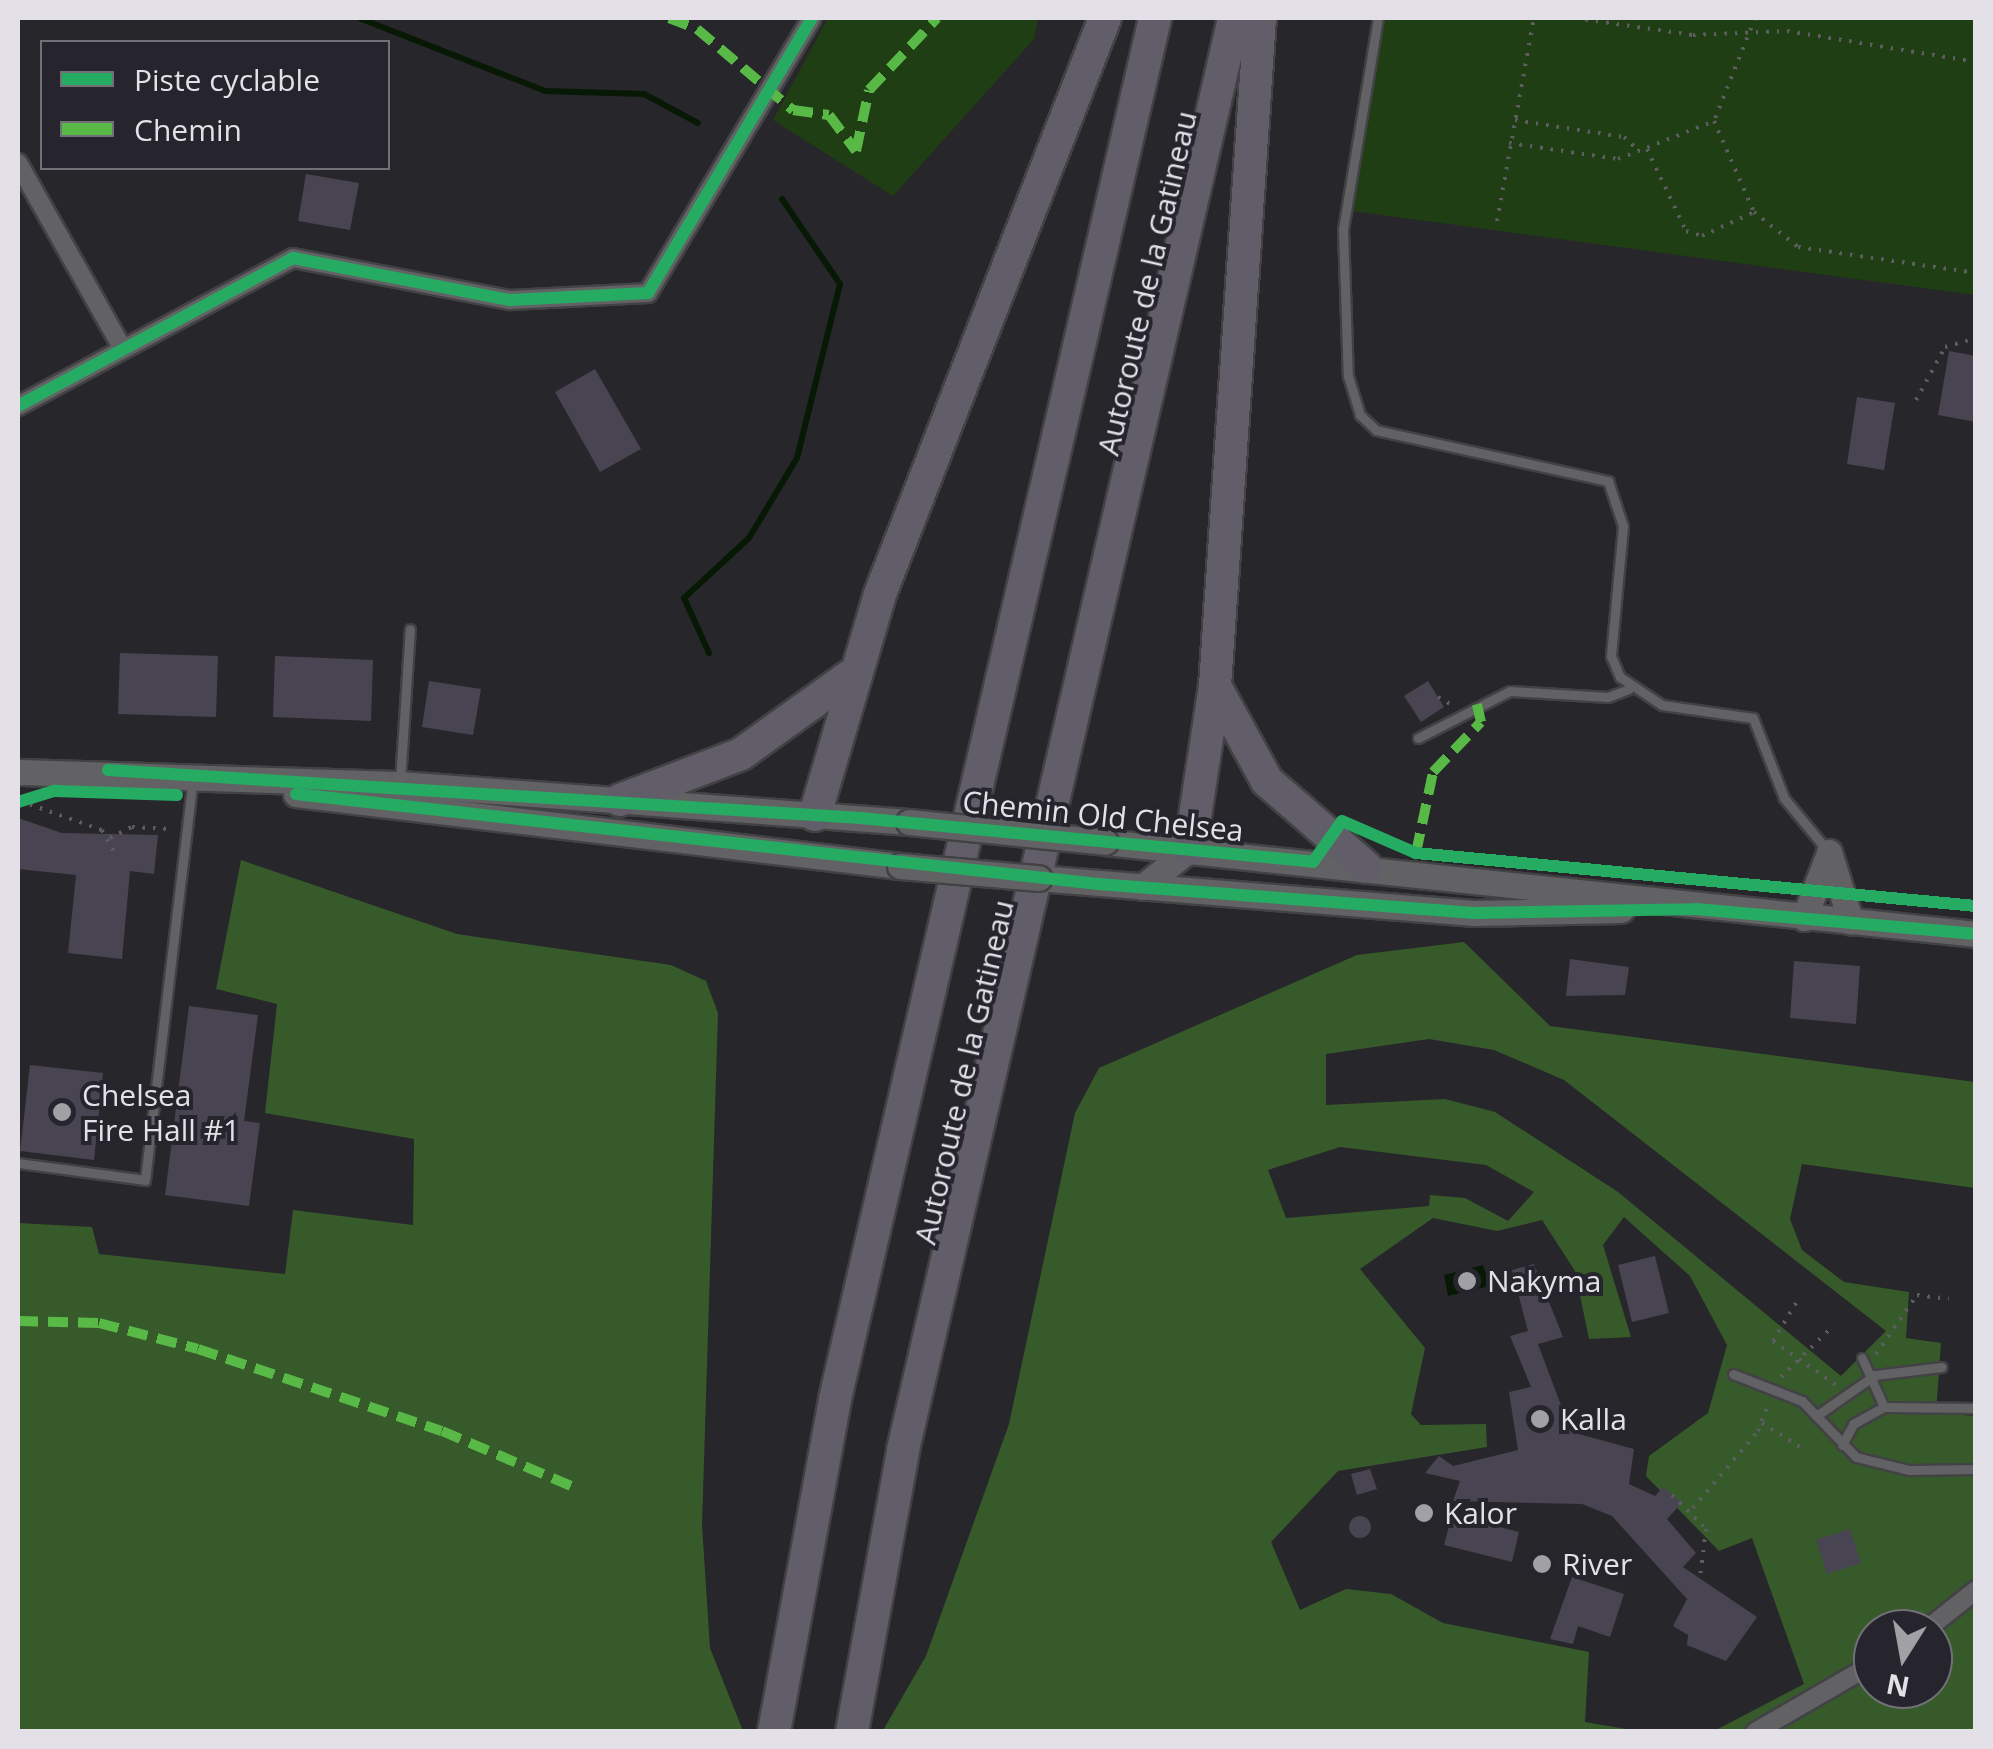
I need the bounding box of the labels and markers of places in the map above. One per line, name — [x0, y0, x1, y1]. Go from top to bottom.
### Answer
place label: Chelsea Fire Hall #1 — [82, 1077, 240, 1148]
marker: Chelsea Fire Hall #1 — [51, 1101, 73, 1123]
place label: Nakyma — [1487, 1263, 1601, 1299]
marker: Nakyma — [1456, 1270, 1478, 1292]
place label: Kalla — [1560, 1401, 1627, 1437]
marker: Kalla — [1529, 1408, 1551, 1430]
place label: Kalor — [1444, 1495, 1517, 1531]
marker: Kalor — [1413, 1502, 1435, 1524]
place label: River — [1562, 1546, 1632, 1582]
marker: River — [1531, 1553, 1553, 1575]

